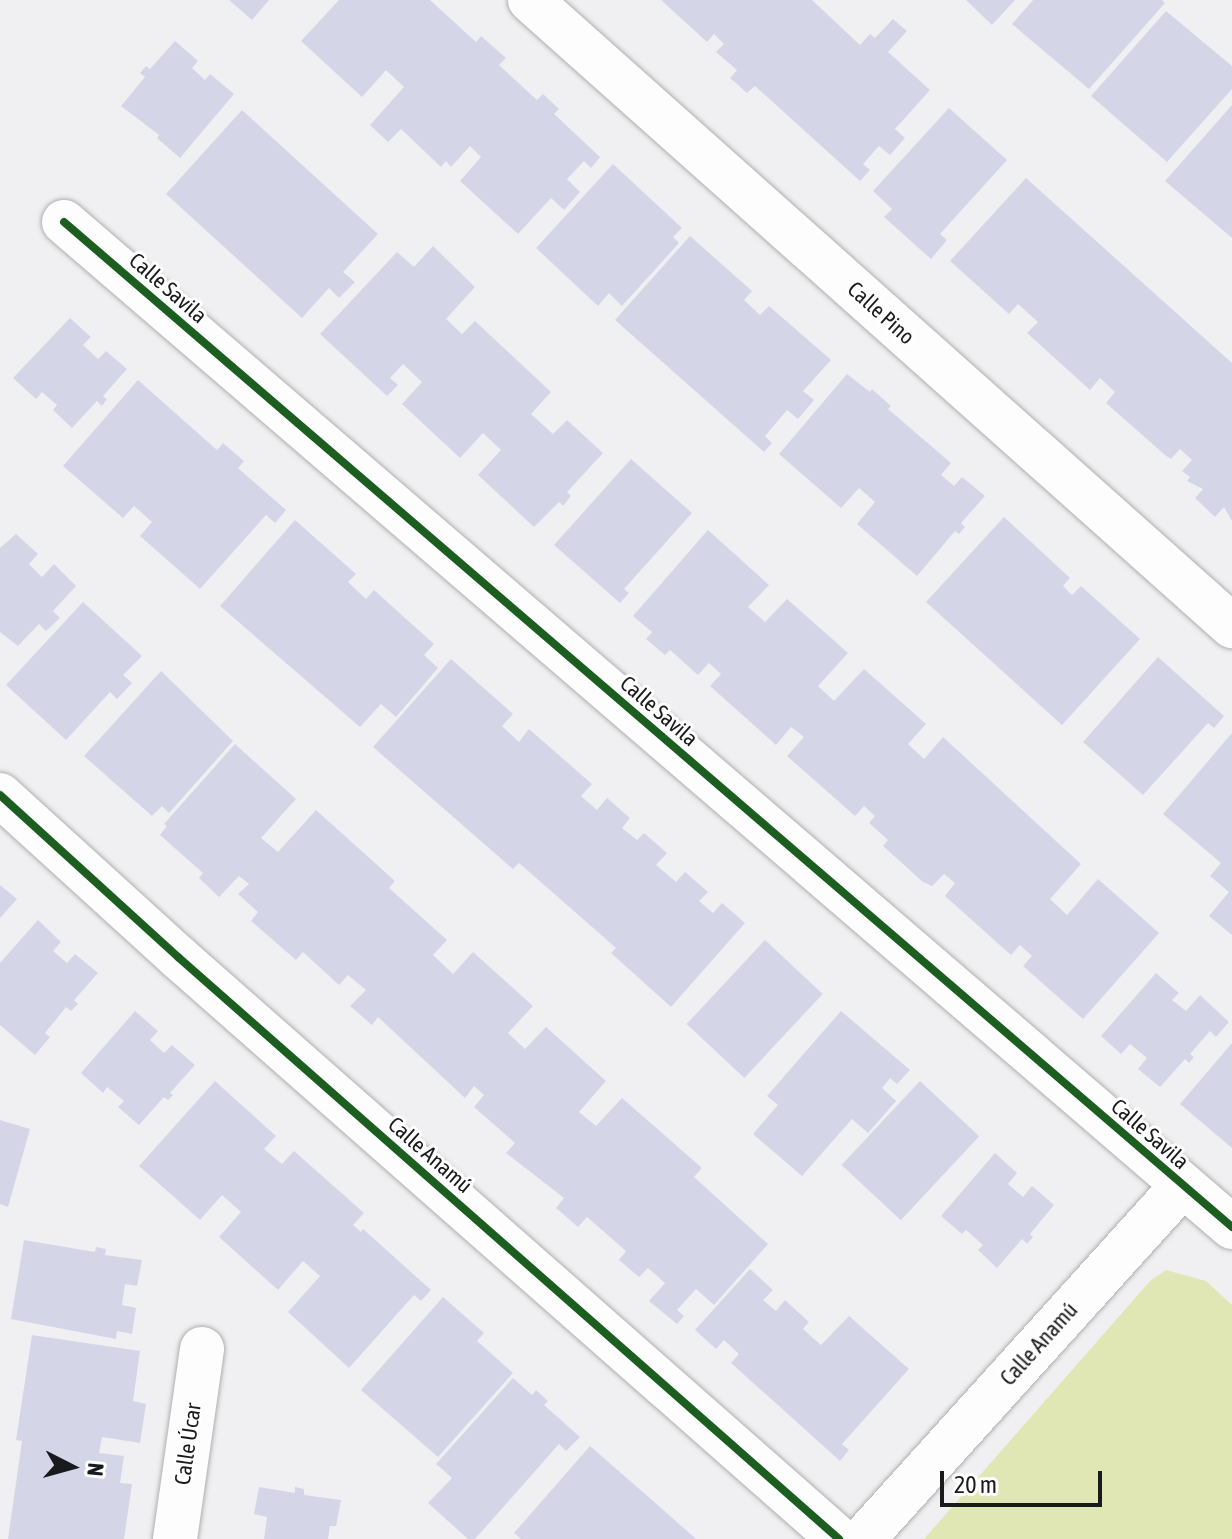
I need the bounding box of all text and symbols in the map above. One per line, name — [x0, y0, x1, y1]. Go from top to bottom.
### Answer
street label: Calle Savila — [124, 247, 212, 329]
street label: Calle Pino — [842, 276, 920, 350]
street label: Calle Savila — [615, 670, 703, 752]
street label: Calle Savila — [1106, 1093, 1194, 1175]
street label: Calle Anamú — [383, 1111, 477, 1199]
street label: Calle Anamú — [995, 1297, 1083, 1391]
street label: Calle Úcar — [169, 1401, 207, 1487]
north arrow — [32, 1427, 112, 1507]
scale bar — [944, 1455, 1106, 1505]
text: N — [82, 1462, 109, 1477]
text: 20 m — [954, 1471, 997, 1498]

